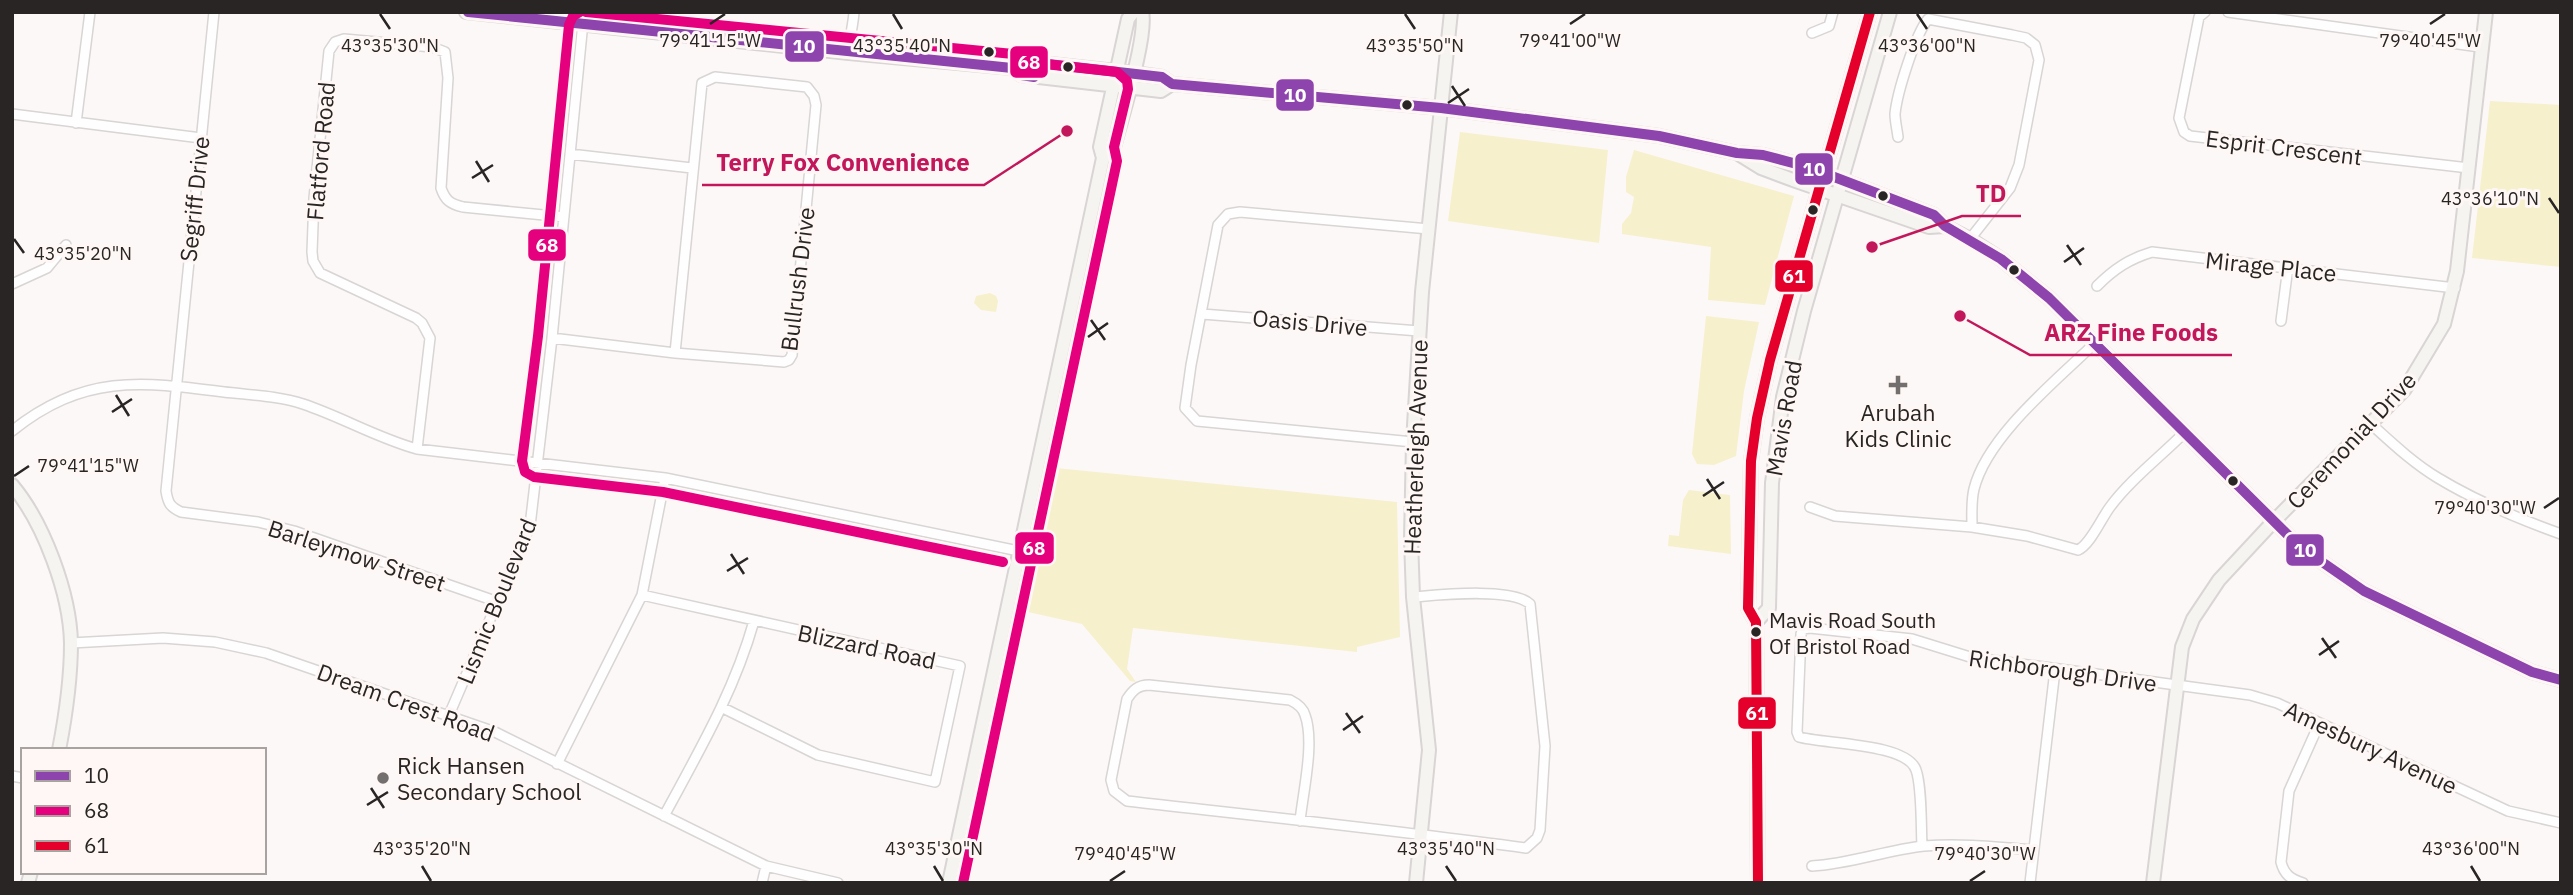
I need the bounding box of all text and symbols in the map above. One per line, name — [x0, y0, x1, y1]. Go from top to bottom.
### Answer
text: 79°41'15"W — [659, 29, 761, 52]
text: 79°41'00"W — [1519, 29, 1621, 52]
text: 79°40'45"W — [2379, 29, 2481, 52]
line badge: 10 — [784, 30, 825, 63]
text: 43°35'30"N — [341, 34, 439, 57]
text: 10 — [793, 34, 815, 58]
text: 43°35'40"N — [853, 34, 951, 57]
text: 43°35'50"N — [1366, 34, 1464, 57]
text: 43°36'00"N — [1878, 34, 1976, 57]
unlabelled marker — [982, 45, 996, 59]
line badge: 68 — [1009, 45, 1049, 79]
text: 68 — [1018, 50, 1040, 74]
unlabelled marker — [1061, 60, 1075, 74]
line badge: 10 — [1275, 78, 1315, 112]
street label: Flatford Road — [299, 80, 341, 222]
text: 10 — [1284, 83, 1306, 107]
unlabelled marker — [1400, 98, 1414, 112]
street label: Esprit Crescent — [2204, 123, 2364, 171]
street label: Segriff Drive — [172, 135, 216, 263]
callout: Terry Fox Convenience — [702, 140, 984, 185]
text: Terry Fox Convenience — [716, 146, 970, 178]
line badge: 10 — [1794, 152, 1834, 186]
text: 10 — [1803, 157, 1825, 181]
callout: TD — [1962, 171, 2021, 216]
text: TD — [1976, 177, 2006, 209]
text: 43°36'10"N — [2441, 187, 2539, 210]
unlabelled marker — [1876, 189, 1890, 203]
unlabelled marker — [1806, 203, 1820, 217]
street label: Bullrush Drive — [773, 205, 821, 353]
line badge: 68 — [527, 228, 567, 262]
text: 68 — [536, 233, 558, 257]
text: 43°35'20"N — [34, 242, 132, 265]
street label: Mirage Place — [2204, 244, 2338, 288]
line badge: 61 — [1774, 259, 1814, 293]
unlabelled marker — [2007, 263, 2021, 277]
text: 61 — [1783, 264, 1806, 288]
street label: Oasis Drive — [1251, 302, 1369, 342]
callout: ARZ Fine Foods — [2030, 310, 2232, 355]
text: ARZ Fine Foods — [2044, 316, 2218, 348]
street label: Heatherleigh Avenue — [1396, 339, 1434, 555]
street label: Mavis Road — [1758, 358, 1808, 478]
street label: Ceremonial Drive — [2280, 365, 2422, 515]
marker: Arubah Kids Clinic — [1888, 375, 1908, 395]
place label: Arubah Kids Clinic — [1845, 397, 1951, 453]
text: 79°41'15"W — [37, 454, 139, 477]
unlabelled marker — [2226, 474, 2240, 488]
text: 79°40'30"W — [2434, 496, 2536, 519]
street label: Barleymow Street — [264, 512, 450, 598]
street label: Lismic Boulevard — [449, 514, 543, 688]
line badge: 68 — [1014, 531, 1055, 565]
line badge: 10 — [2285, 533, 2325, 567]
text: 68 — [1023, 536, 1045, 560]
text: 10 — [2294, 538, 2316, 562]
place label: Mavis Road South Of Bristol Road — [1769, 606, 1936, 660]
street label: Blizzard Road — [795, 617, 939, 675]
marker: Mavis Road South Of Bristol Road — [1749, 625, 1763, 639]
street label: Richborough Drive — [1967, 642, 2159, 698]
street label: Dream Crest Road — [313, 656, 499, 748]
street label: Amesbury Avenue — [2280, 694, 2462, 800]
line badge: 61 — [1737, 696, 1777, 730]
text: 61 — [1746, 701, 1769, 725]
legend — [21, 748, 266, 874]
place label: Rick Hansen Secondary School — [397, 750, 582, 806]
text: 10 — [84, 761, 109, 789]
marker: Rick Hansen Secondary School — [375, 770, 391, 786]
text: 68 — [84, 796, 109, 824]
text: 61 — [84, 831, 109, 859]
text: 43°35'20"N — [373, 837, 471, 860]
text: 43°35'30"N — [885, 837, 983, 860]
text: 43°35'40"N — [1397, 837, 1495, 860]
text: 43°36'00"N — [2422, 837, 2520, 860]
text: 79°40'45"W — [1074, 842, 1176, 865]
text: 79°40'30"W — [1934, 842, 2036, 865]

